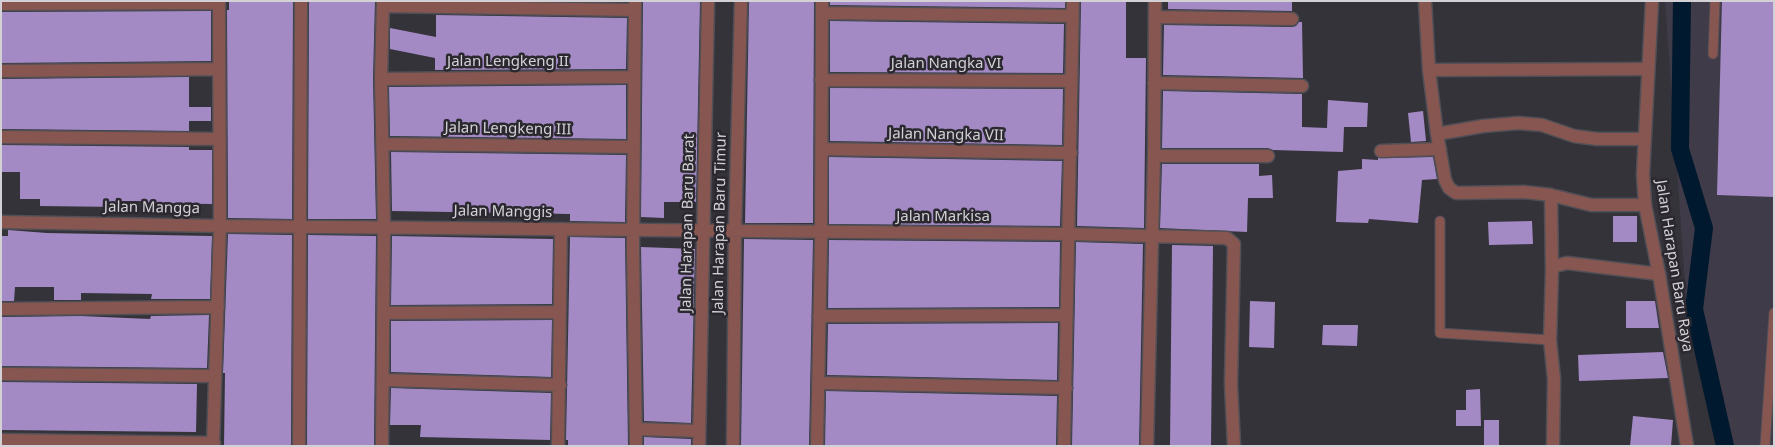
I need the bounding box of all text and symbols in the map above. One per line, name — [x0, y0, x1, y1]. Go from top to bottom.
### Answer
street label: Jalan Lengkeng II — [447, 53, 569, 71]
street label: Jalan Nangka VI — [891, 55, 1001, 73]
street label: Jalan Lengkeng III — [444, 119, 572, 139]
street label: Jalan Nangka VII — [888, 125, 1004, 145]
street label: Jalan Harapan Baru Timur — [709, 132, 731, 314]
street label: Jalan Harapan Baru Barat — [677, 134, 699, 312]
street label: Jalan Harapan Baru Raya — [1652, 179, 1696, 353]
street label: Jalan Mangga — [104, 198, 200, 218]
street label: Jalan Manggis — [453, 202, 553, 222]
street label: Jalan Markisa — [896, 208, 990, 226]

